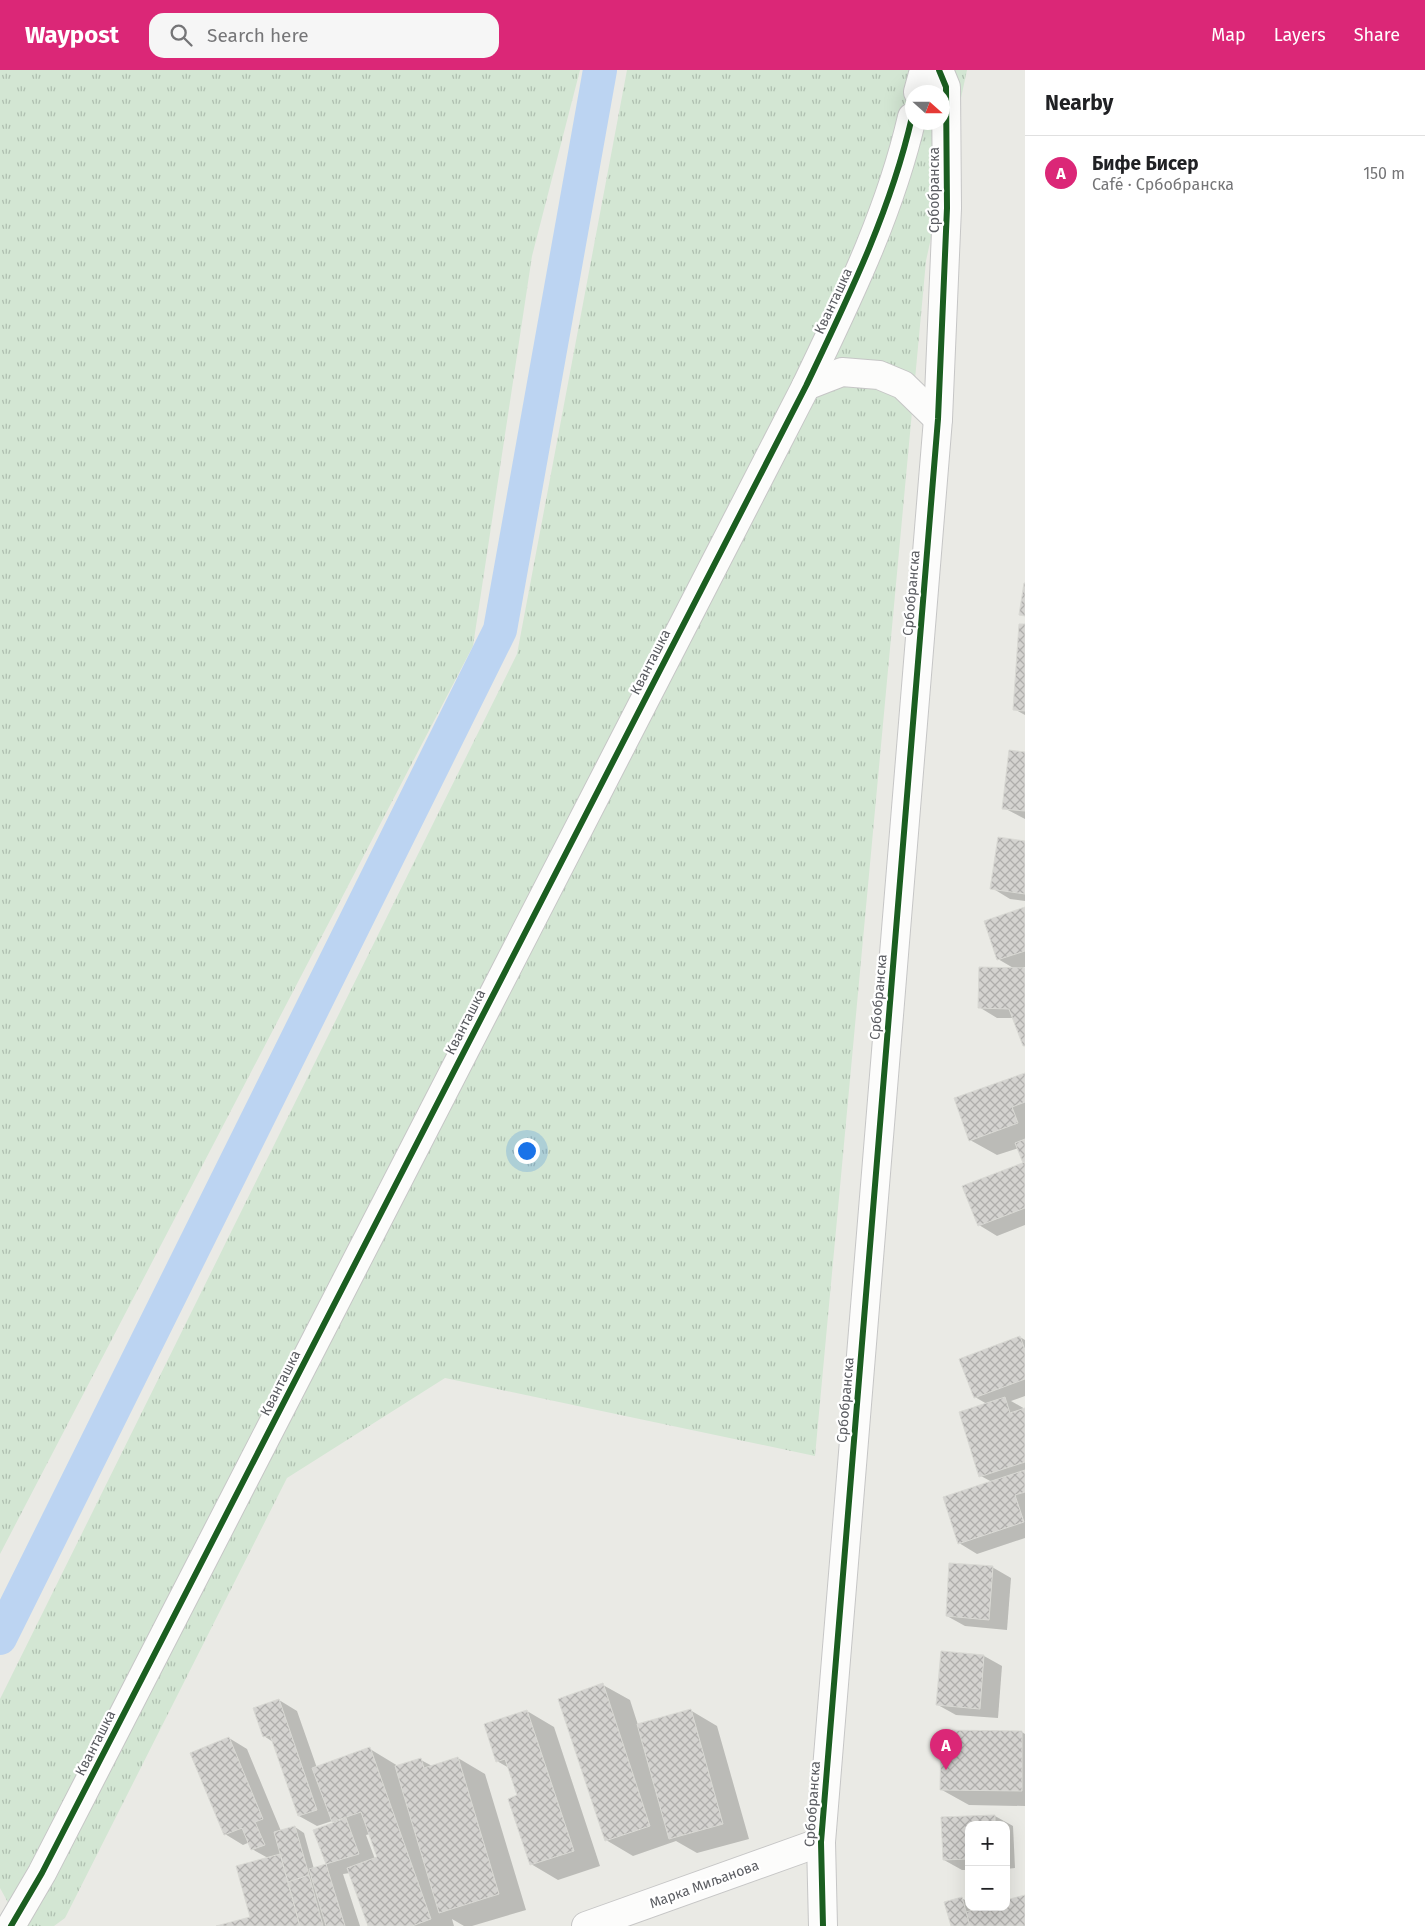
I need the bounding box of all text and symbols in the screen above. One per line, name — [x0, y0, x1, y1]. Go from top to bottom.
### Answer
search box — [149, 13, 499, 58]
text: Waypost — [25, 21, 119, 49]
icon: search — [167, 21, 195, 49]
text: Search here — [207, 24, 309, 47]
text: Map — [1211, 24, 1246, 46]
text: Layers — [1274, 24, 1326, 46]
text: Share — [1354, 24, 1400, 46]
north arrow — [905, 85, 950, 130]
text: Nearby — [1045, 90, 1113, 116]
street label: Србобранска — [926, 147, 943, 233]
text: Бифе Бисер — [1092, 152, 1199, 175]
text: A — [1056, 164, 1066, 183]
text: 150 m — [1363, 164, 1405, 183]
text: Café · Србобранска — [1092, 175, 1234, 194]
street label: Кванташка — [811, 265, 856, 337]
street label: Србобранска — [899, 549, 924, 637]
street label: Кванташка — [627, 627, 674, 698]
street label: Србобранска — [866, 953, 891, 1041]
street label: Кванташка — [442, 987, 489, 1058]
your location — [514, 1138, 540, 1164]
street label: Кванташка — [257, 1348, 304, 1419]
street label: Србобранска — [833, 1356, 858, 1444]
street label: Кванташка — [72, 1708, 119, 1779]
pin: A — [930, 1729, 962, 1770]
street label: Србобранска — [801, 1761, 824, 1848]
map controls — [965, 1821, 1010, 1911]
button: + — [965, 1821, 1010, 1866]
street label: Марка Миљанова — [647, 1857, 761, 1912]
button: − — [965, 1866, 1010, 1911]

